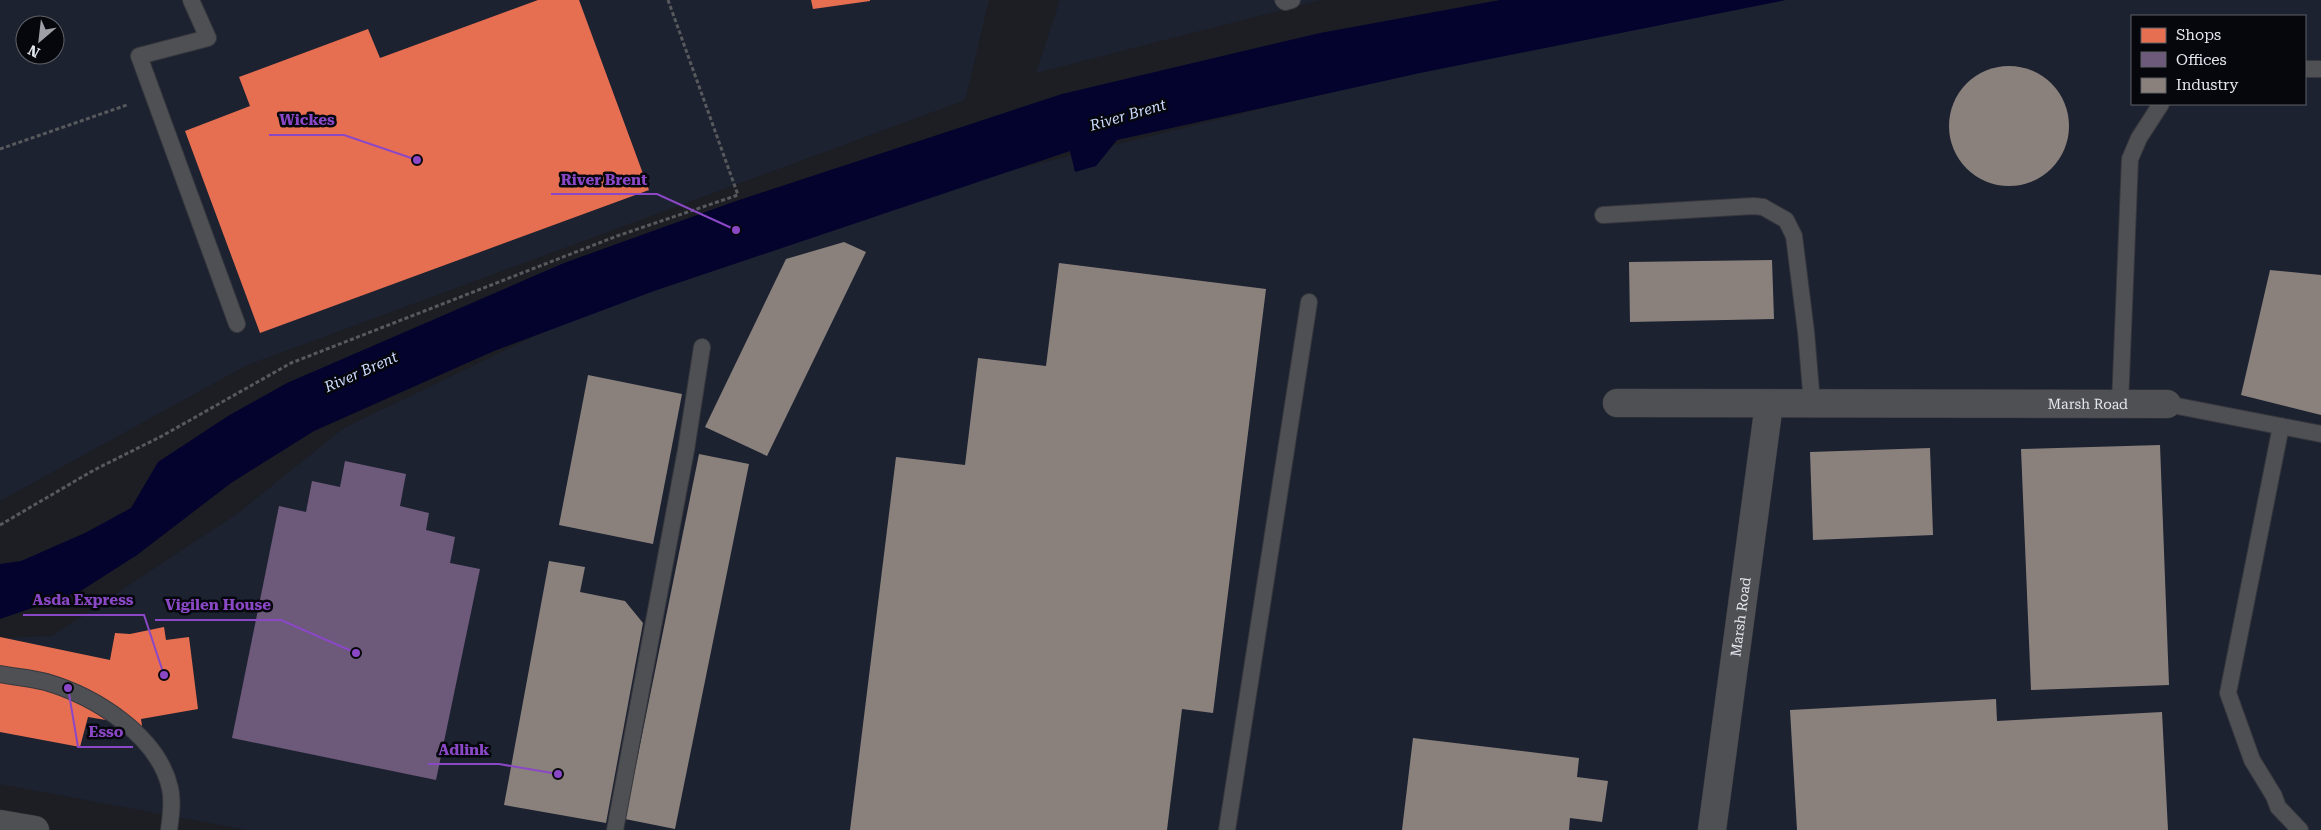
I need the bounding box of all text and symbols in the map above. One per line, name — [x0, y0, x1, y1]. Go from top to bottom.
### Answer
north arrow — [15, 15, 65, 65]
legend — [2131, 15, 2306, 105]
text: Shops — [2176, 26, 2221, 44]
text: N — [25, 42, 42, 61]
text: Offices — [2176, 51, 2227, 69]
text: Industry — [2176, 76, 2238, 94]
water label: River Brent — [1087, 95, 1169, 135]
callout: Wickes — [269, 105, 344, 135]
text: Wickes — [279, 111, 335, 129]
callout: River Brent — [551, 164, 657, 194]
text: River Brent — [561, 171, 647, 189]
water label: River Brent — [321, 348, 401, 397]
street label: Marsh Road — [2048, 396, 2128, 412]
street label: Marsh Road — [1727, 576, 1754, 658]
callout: Asda Express — [23, 585, 144, 615]
callout: Vigilen House — [155, 590, 281, 620]
text: Asda Express — [32, 591, 134, 609]
text: Vigilen House — [165, 596, 271, 614]
callout: Esso — [78, 717, 133, 747]
text: Esso — [88, 723, 124, 741]
callout: Adlink — [428, 734, 499, 764]
text: Adlink — [439, 741, 490, 759]

